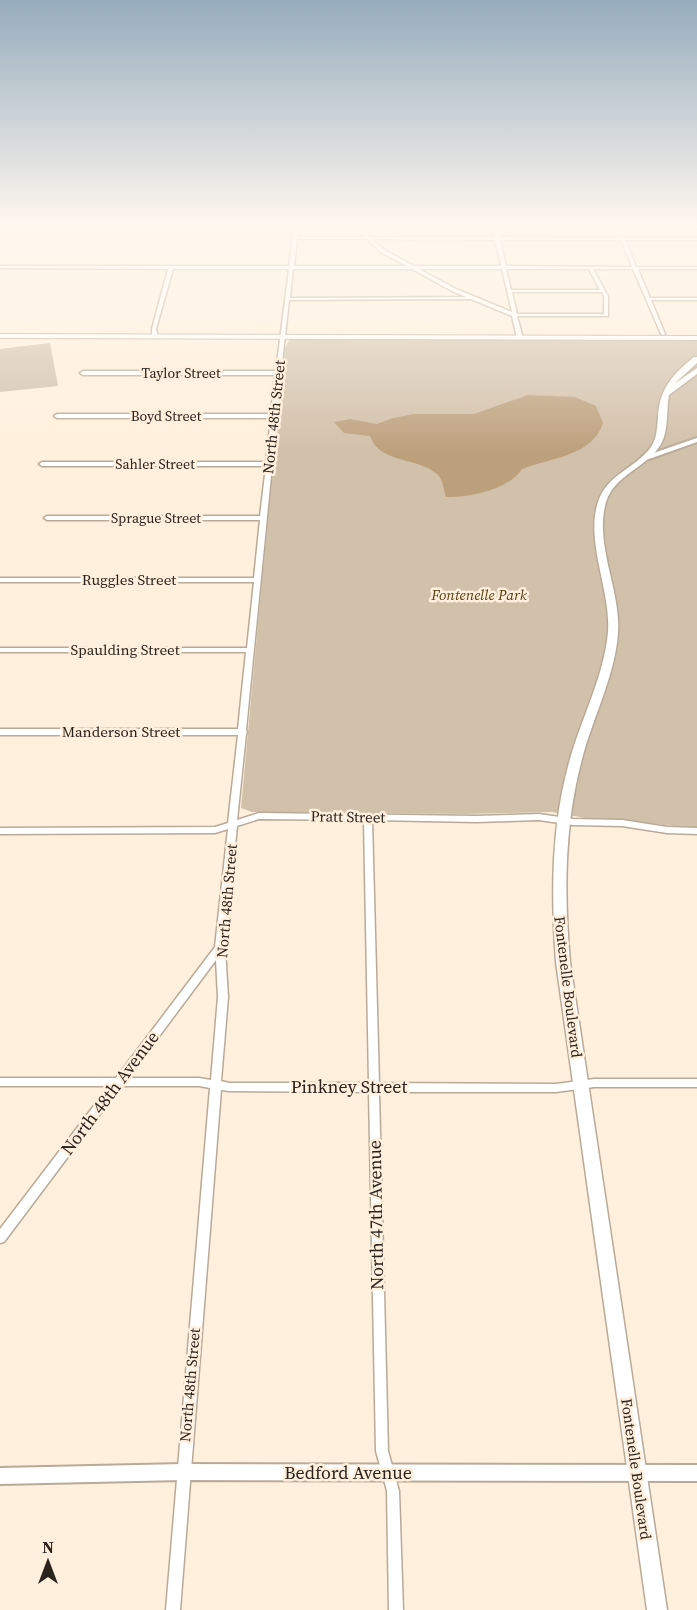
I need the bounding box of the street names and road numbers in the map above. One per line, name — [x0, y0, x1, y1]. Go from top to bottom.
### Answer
street label: North 48th Street — [257, 359, 290, 475]
street label: Taylor Street — [142, 363, 221, 383]
street label: Boyd Street — [131, 406, 202, 426]
street label: Sahler Street — [115, 454, 195, 474]
street label: Sprague Street — [111, 508, 201, 528]
street label: Ruggles Street — [82, 569, 176, 590]
street label: Spaulding Street — [70, 639, 180, 660]
street label: Manderson Street — [62, 721, 180, 742]
street label: Pratt Street — [311, 805, 386, 828]
street label: North 48th Street — [211, 843, 242, 959]
street label: Fontenelle Boulevard — [549, 915, 588, 1059]
street label: North 48th Avenue — [55, 1025, 165, 1160]
street label: Pinkney Street — [291, 1074, 408, 1099]
street label: North 47th Avenue — [362, 1140, 389, 1290]
street label: North 48th Street — [174, 1327, 205, 1443]
street label: Fontenelle Boulevard — [616, 1397, 657, 1541]
street label: Bedford Avenue — [284, 1460, 412, 1485]

